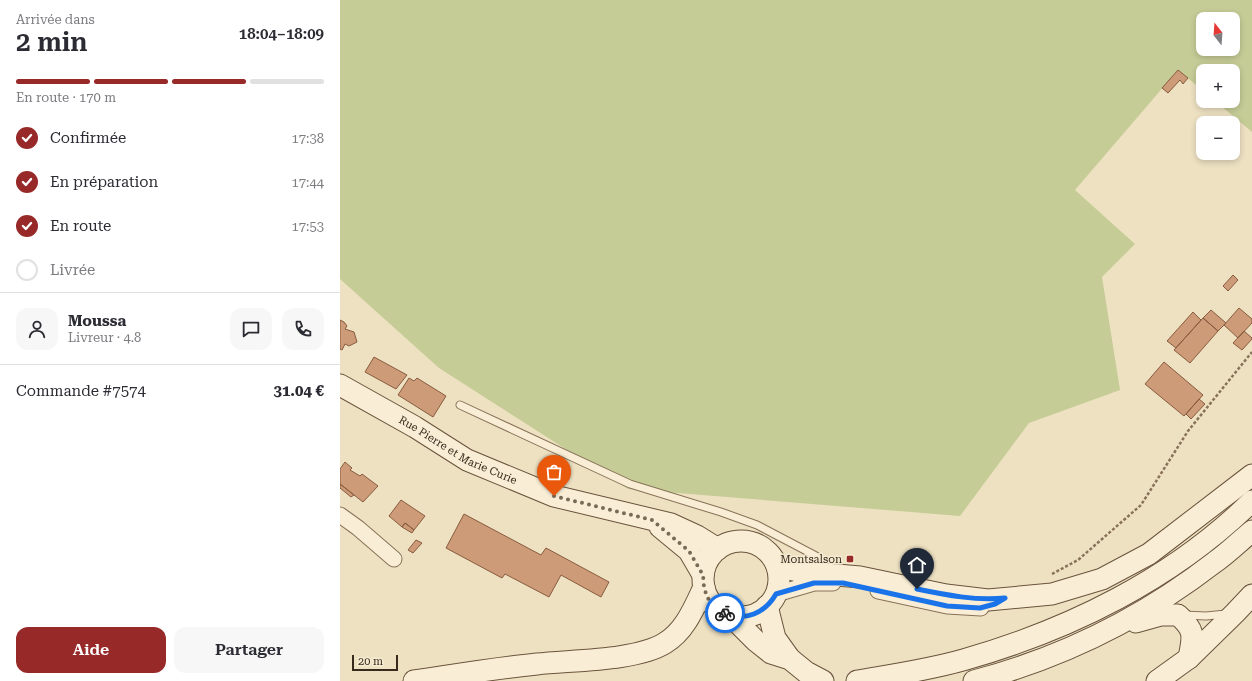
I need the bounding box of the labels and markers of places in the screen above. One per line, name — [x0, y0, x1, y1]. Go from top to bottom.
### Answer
pin — [537, 455, 571, 496]
pin — [900, 548, 934, 589]
place label: Montsalson — [780, 553, 842, 566]
marker: Montsalson — [845, 554, 855, 564]

